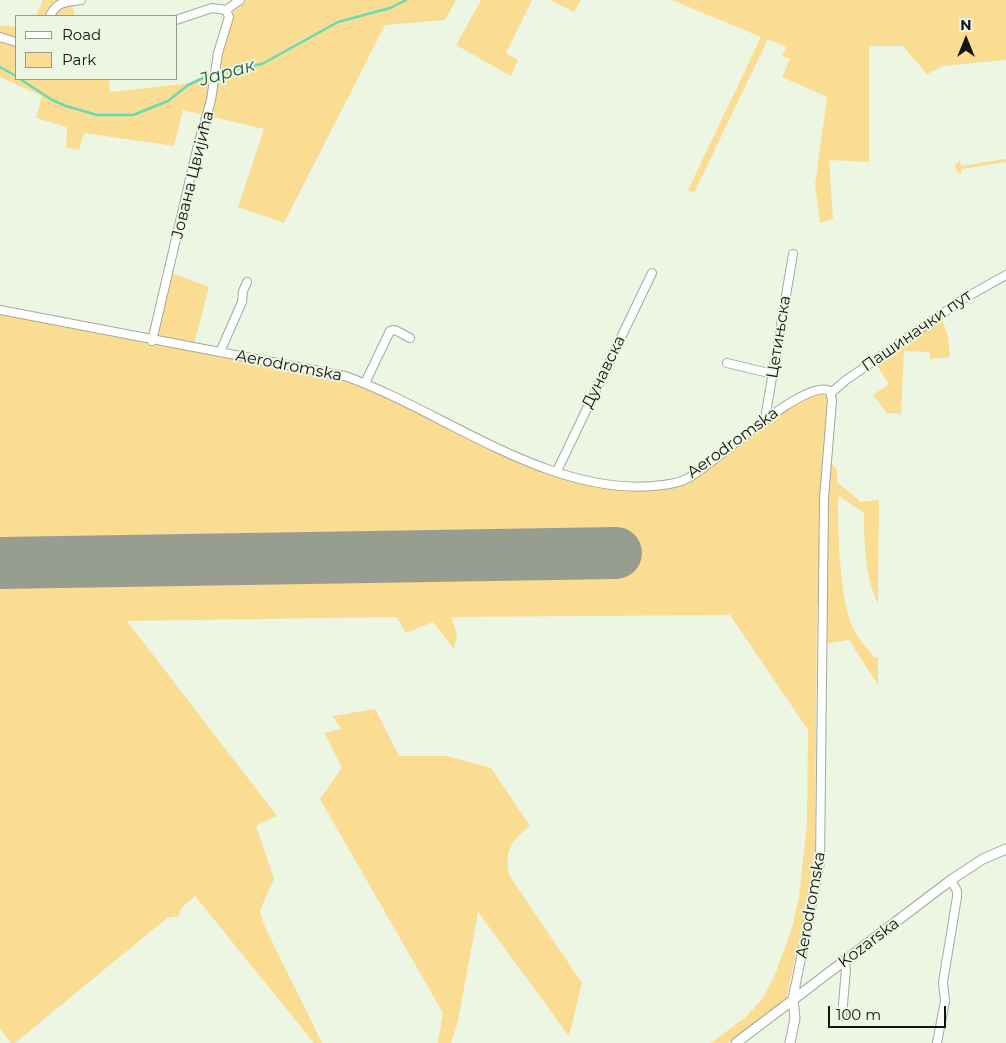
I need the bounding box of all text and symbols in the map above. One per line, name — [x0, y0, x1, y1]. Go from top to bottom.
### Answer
legend — [15, 15, 178, 80]
north arrow — [941, 15, 991, 65]
text: N — [960, 16, 972, 34]
text: Road — [62, 25, 101, 44]
text: Park — [62, 50, 96, 69]
water label: Јарак — [197, 55, 257, 91]
street label: Јована Цвијића — [168, 109, 218, 241]
street label: Пашиначки пут — [858, 286, 976, 376]
street label: Цетињска — [763, 294, 795, 380]
street label: Дунавска — [578, 333, 630, 411]
street label: Aerodromska — [234, 346, 344, 386]
street label: Aerodromska — [684, 403, 782, 483]
street label: Aerodromska — [792, 850, 830, 960]
street label: Kozarska — [835, 914, 903, 972]
scale bar — [831, 996, 948, 1028]
text: 100 m — [836, 1005, 881, 1024]

